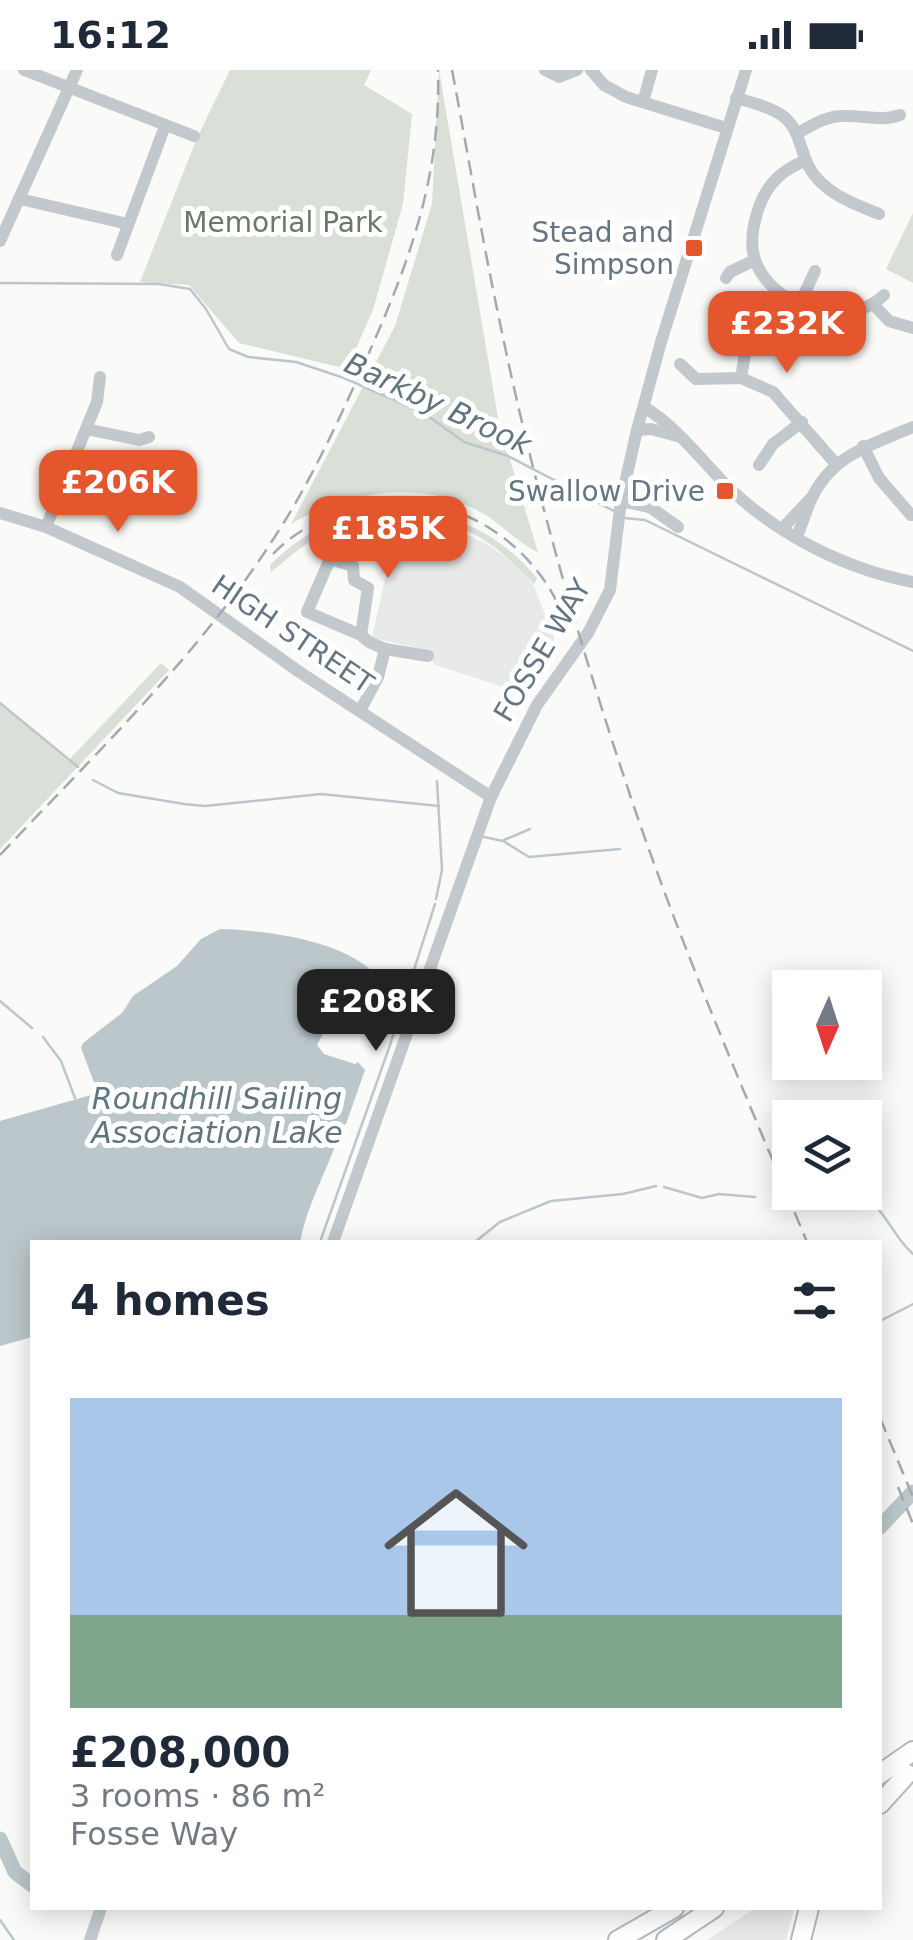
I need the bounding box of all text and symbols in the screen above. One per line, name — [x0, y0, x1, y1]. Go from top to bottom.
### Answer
text: 16:12 — [50, 13, 171, 57]
park label: Memorial Park — [183, 206, 383, 239]
place label: Stead and Simpson — [532, 216, 674, 281]
marker: Stead and Simpson — [683, 237, 705, 259]
pin: £232K — [717, 291, 857, 376]
text: £232K — [730, 304, 844, 342]
water label: Barkby Brook — [339, 345, 539, 463]
pin: £206K — [48, 450, 188, 535]
text: £206K — [61, 463, 175, 501]
place label: Swallow Drive — [508, 475, 705, 508]
marker: Swallow Drive — [714, 480, 736, 502]
pin: £185K — [318, 496, 458, 581]
text: £185K — [331, 509, 445, 547]
street label: HIGH STREET — [206, 568, 381, 701]
street label: FOSSE WAY — [487, 572, 598, 728]
pin: £208K — [306, 969, 446, 1054]
north arrow — [772, 970, 882, 1080]
map controls — [772, 970, 882, 1210]
text: £208K — [319, 982, 433, 1020]
water label: Roundhill Sailing Association Lake — [89, 1081, 343, 1150]
button: layers — [772, 1100, 882, 1210]
icon: filters — [787, 1273, 842, 1328]
text: 4 homes — [70, 1276, 270, 1325]
icon: home — [366, 1463, 546, 1643]
text: £208,000 — [70, 1728, 291, 1777]
text: 3 rooms · 86 m² — [70, 1777, 325, 1815]
text: Fosse Way — [70, 1815, 238, 1853]

